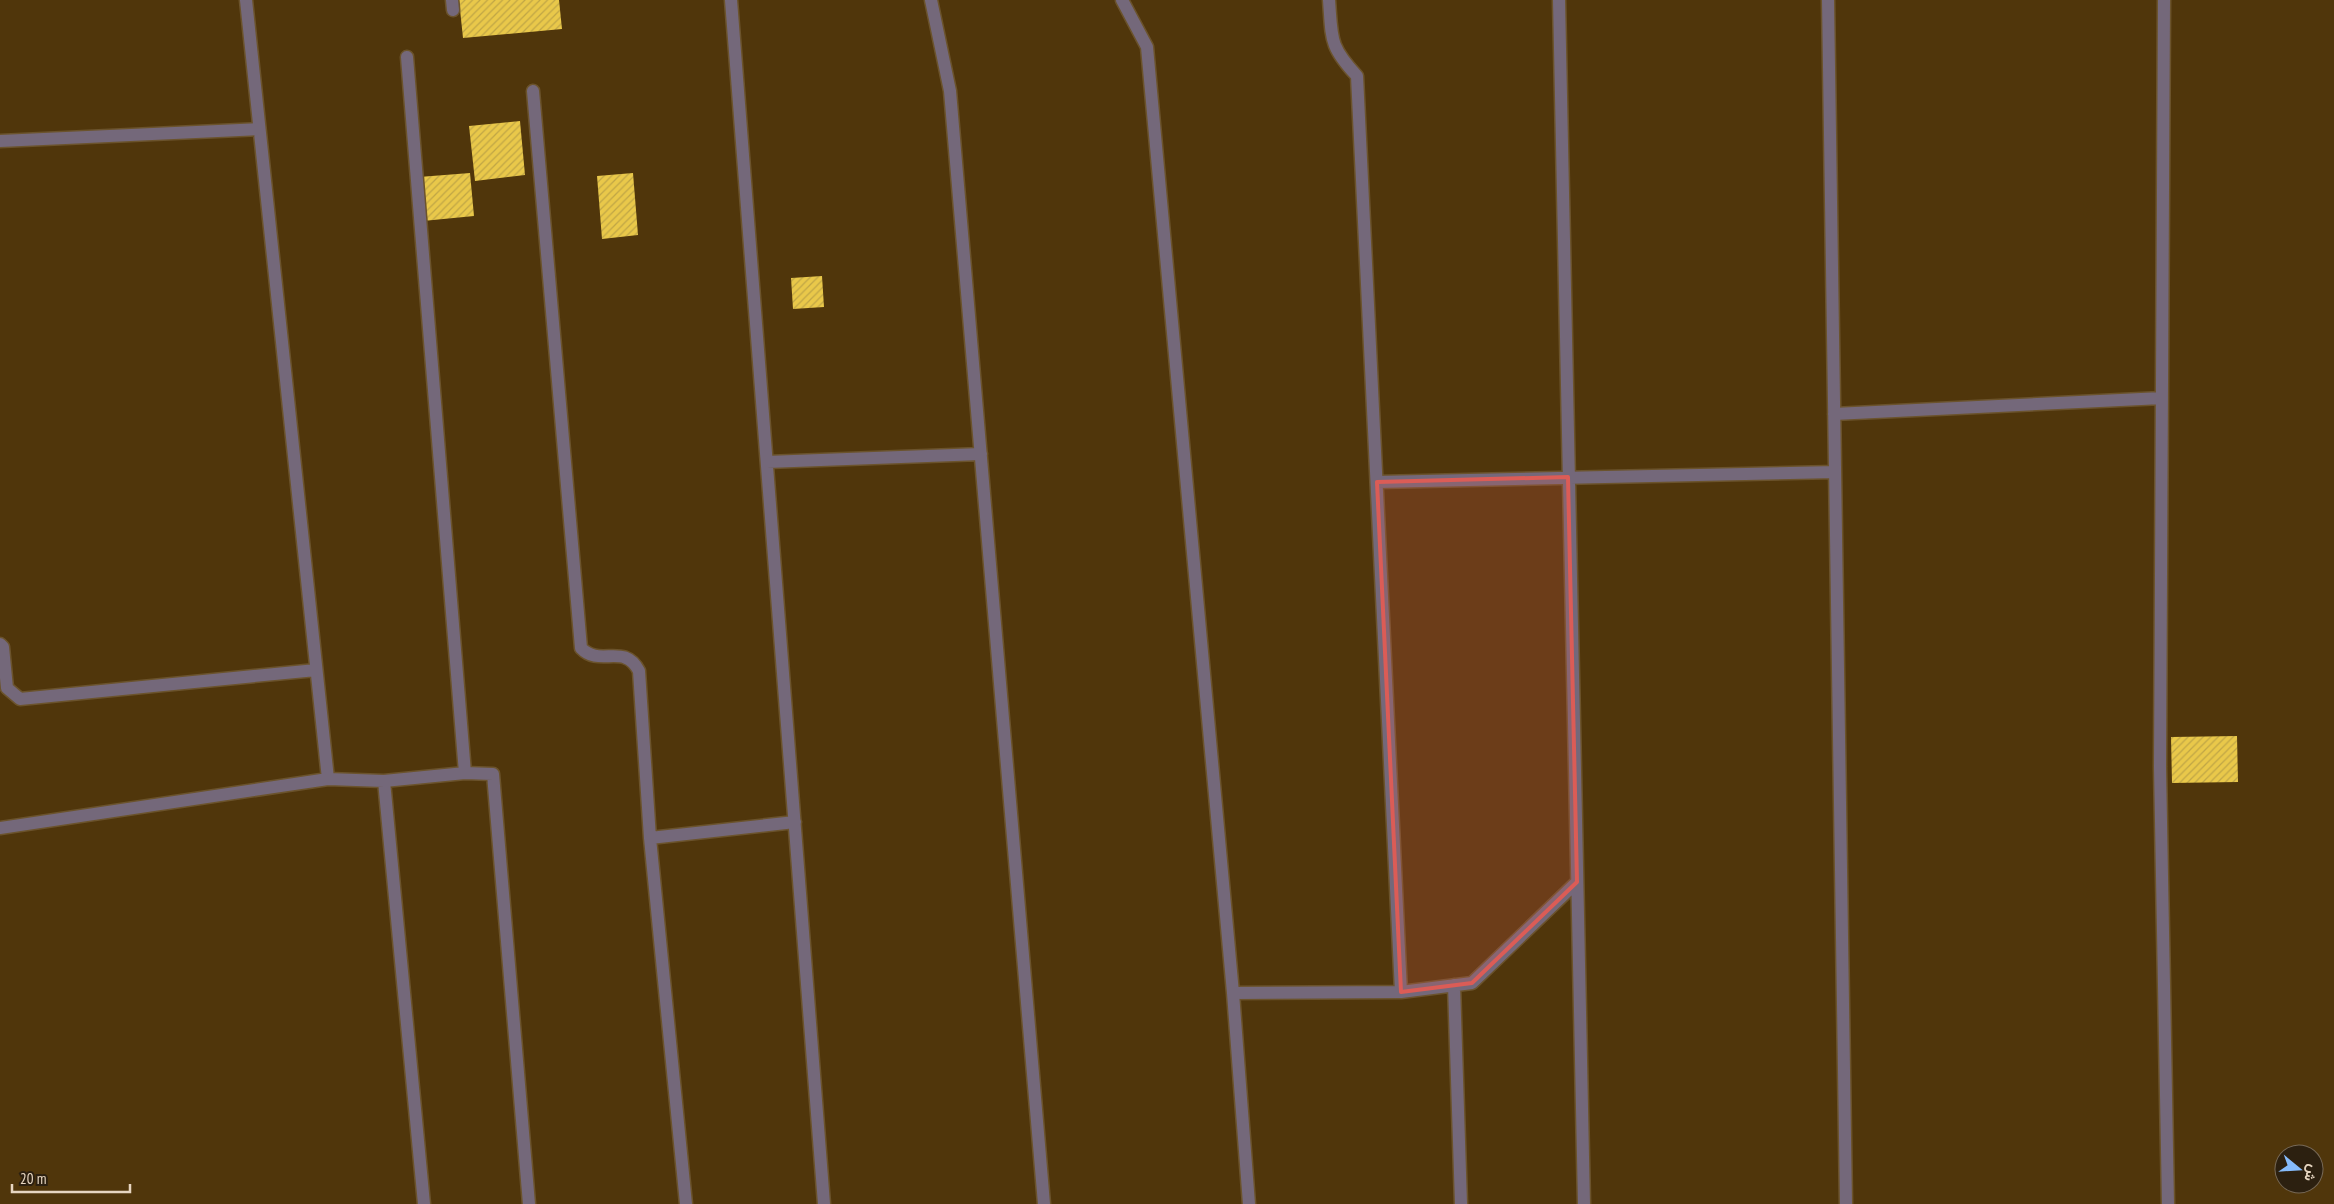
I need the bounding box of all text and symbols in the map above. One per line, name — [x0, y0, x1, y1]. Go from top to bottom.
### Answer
north arrow — [2274, 1144, 2324, 1194]
scale bar — [12, 1162, 130, 1194]
text: ش — [2300, 1162, 2323, 1184]
text: 20 m — [20, 1169, 46, 1188]

